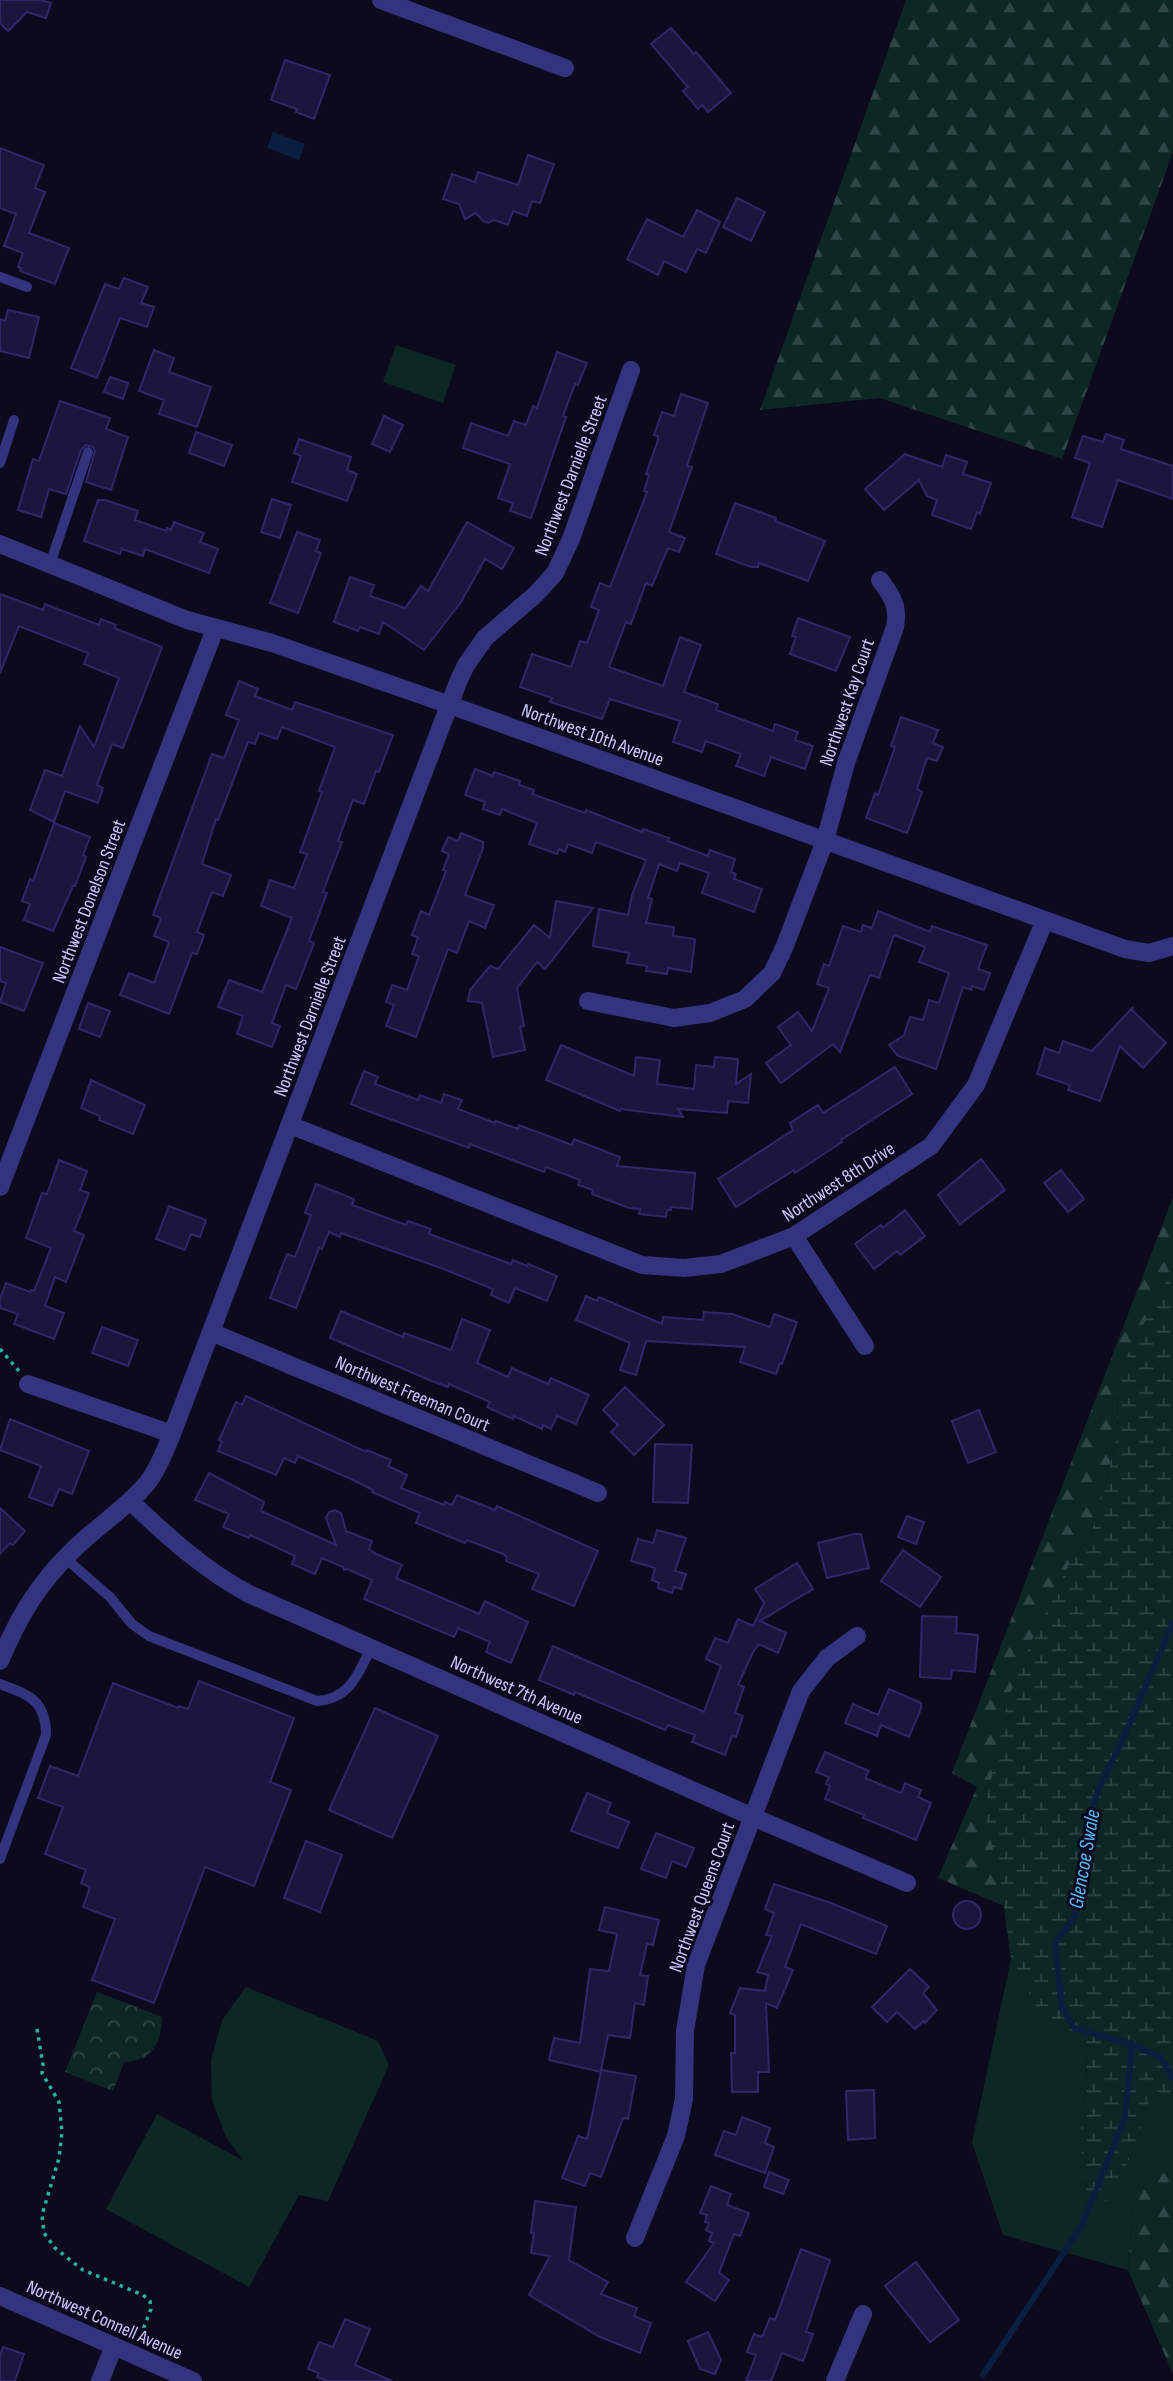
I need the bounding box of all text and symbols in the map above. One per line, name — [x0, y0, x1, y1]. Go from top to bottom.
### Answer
street label: Northwest Darnielle Street — [530, 392, 613, 559]
street label: Northwest Kay Court — [815, 635, 880, 769]
street label: Northwest 10th Avenue — [518, 699, 667, 772]
street label: Northwest Donelson Street — [48, 816, 131, 987]
street label: Northwest Darnielle Street — [269, 933, 352, 1100]
street label: Northwest 8th Drive — [778, 1137, 899, 1227]
street label: Northwest Freeman Court — [332, 1351, 493, 1437]
street label: Northwest 7th Avenue — [447, 1651, 586, 1730]
water label: Glencoe Swale — [1063, 1808, 1106, 1911]
street label: Northwest Queens Court — [665, 1819, 740, 1976]
street label: Northwest Connell Avenue — [23, 2276, 186, 2365]

